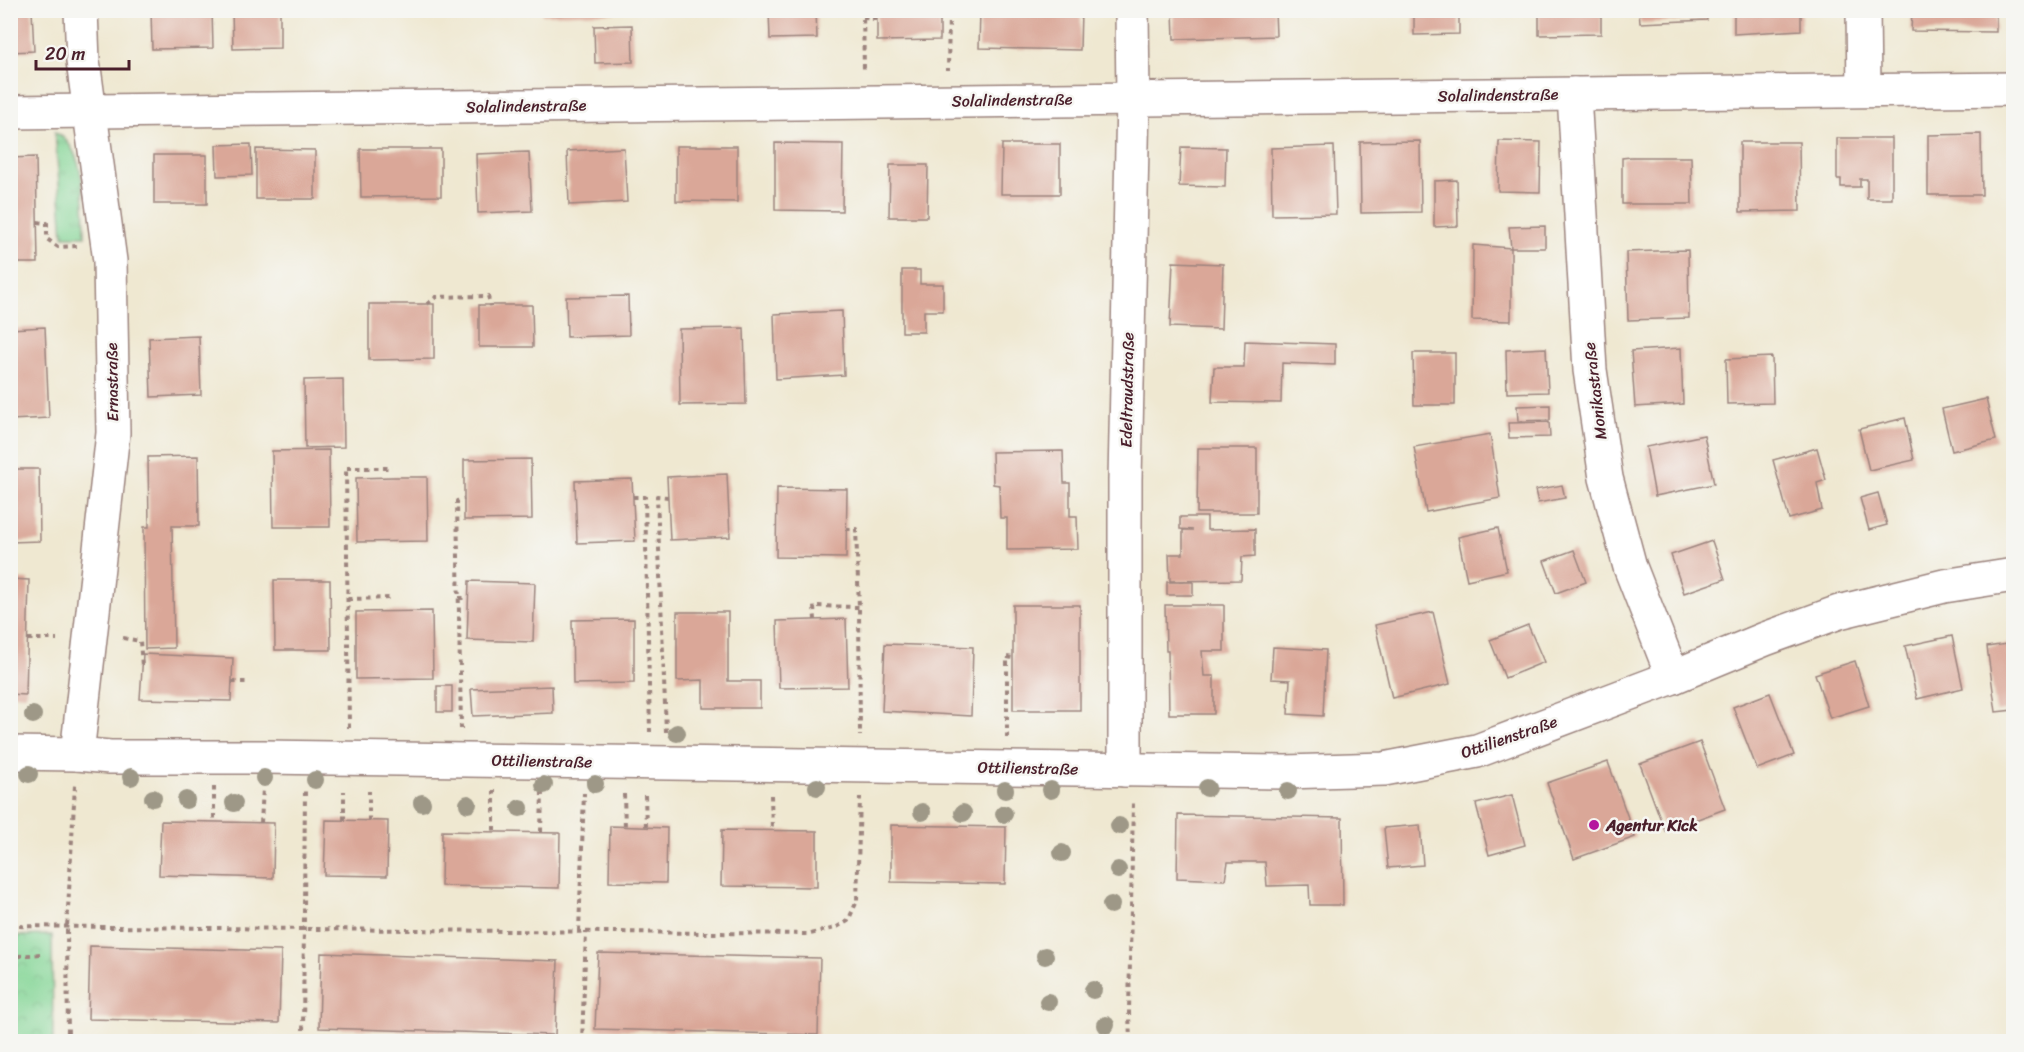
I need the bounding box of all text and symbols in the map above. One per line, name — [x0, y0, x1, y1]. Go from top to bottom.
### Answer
scale bar — [36, 33, 129, 71]
text: 20 m — [45, 38, 85, 70]
street label: Solalindenstraße — [1437, 79, 1559, 111]
street label: Solalindenstraße — [951, 84, 1073, 116]
street label: Solalindenstraße — [465, 90, 587, 122]
street label: Edeltraudstraße — [1111, 332, 1143, 448]
street label: Monikastraße — [1575, 341, 1615, 441]
street label: Ernastraße — [97, 342, 127, 422]
street label: Ottilienstraße — [1457, 707, 1561, 767]
street label: Ottilienstraße — [491, 746, 593, 776]
street label: Ottilienstraße — [977, 753, 1079, 783]
place label: Agentur Kick — [1605, 811, 1698, 840]
marker: Agentur Kick — [1587, 818, 1601, 832]

